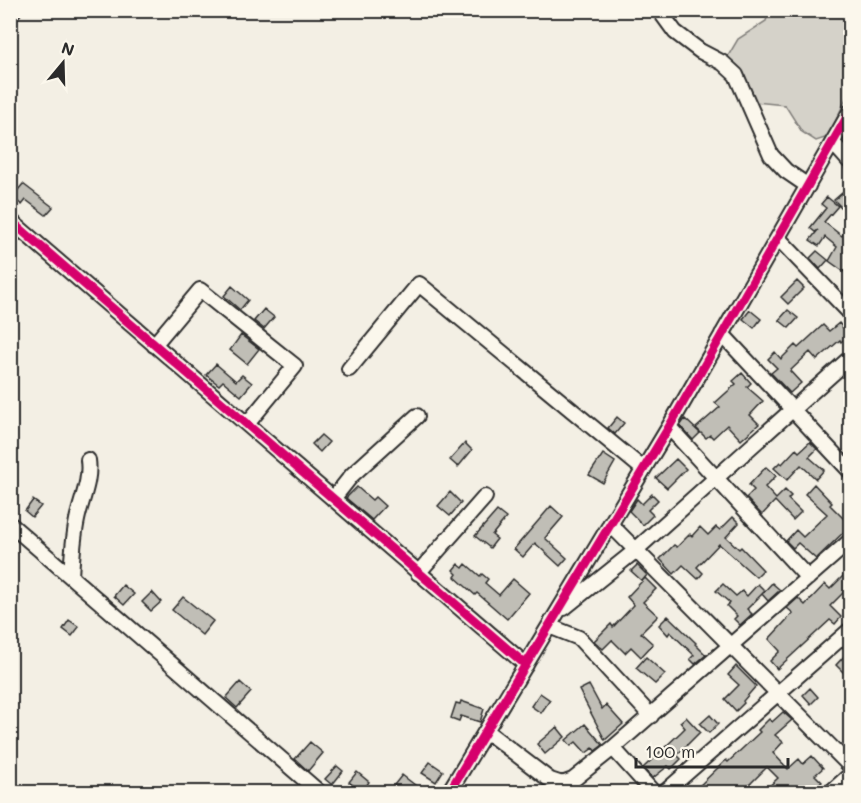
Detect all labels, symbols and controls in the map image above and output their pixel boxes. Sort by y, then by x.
north arrow [33,33,93,93]
text: N [59,36,77,60]
scale bar [636,731,788,769]
text: 100 m [645,739,695,763]

